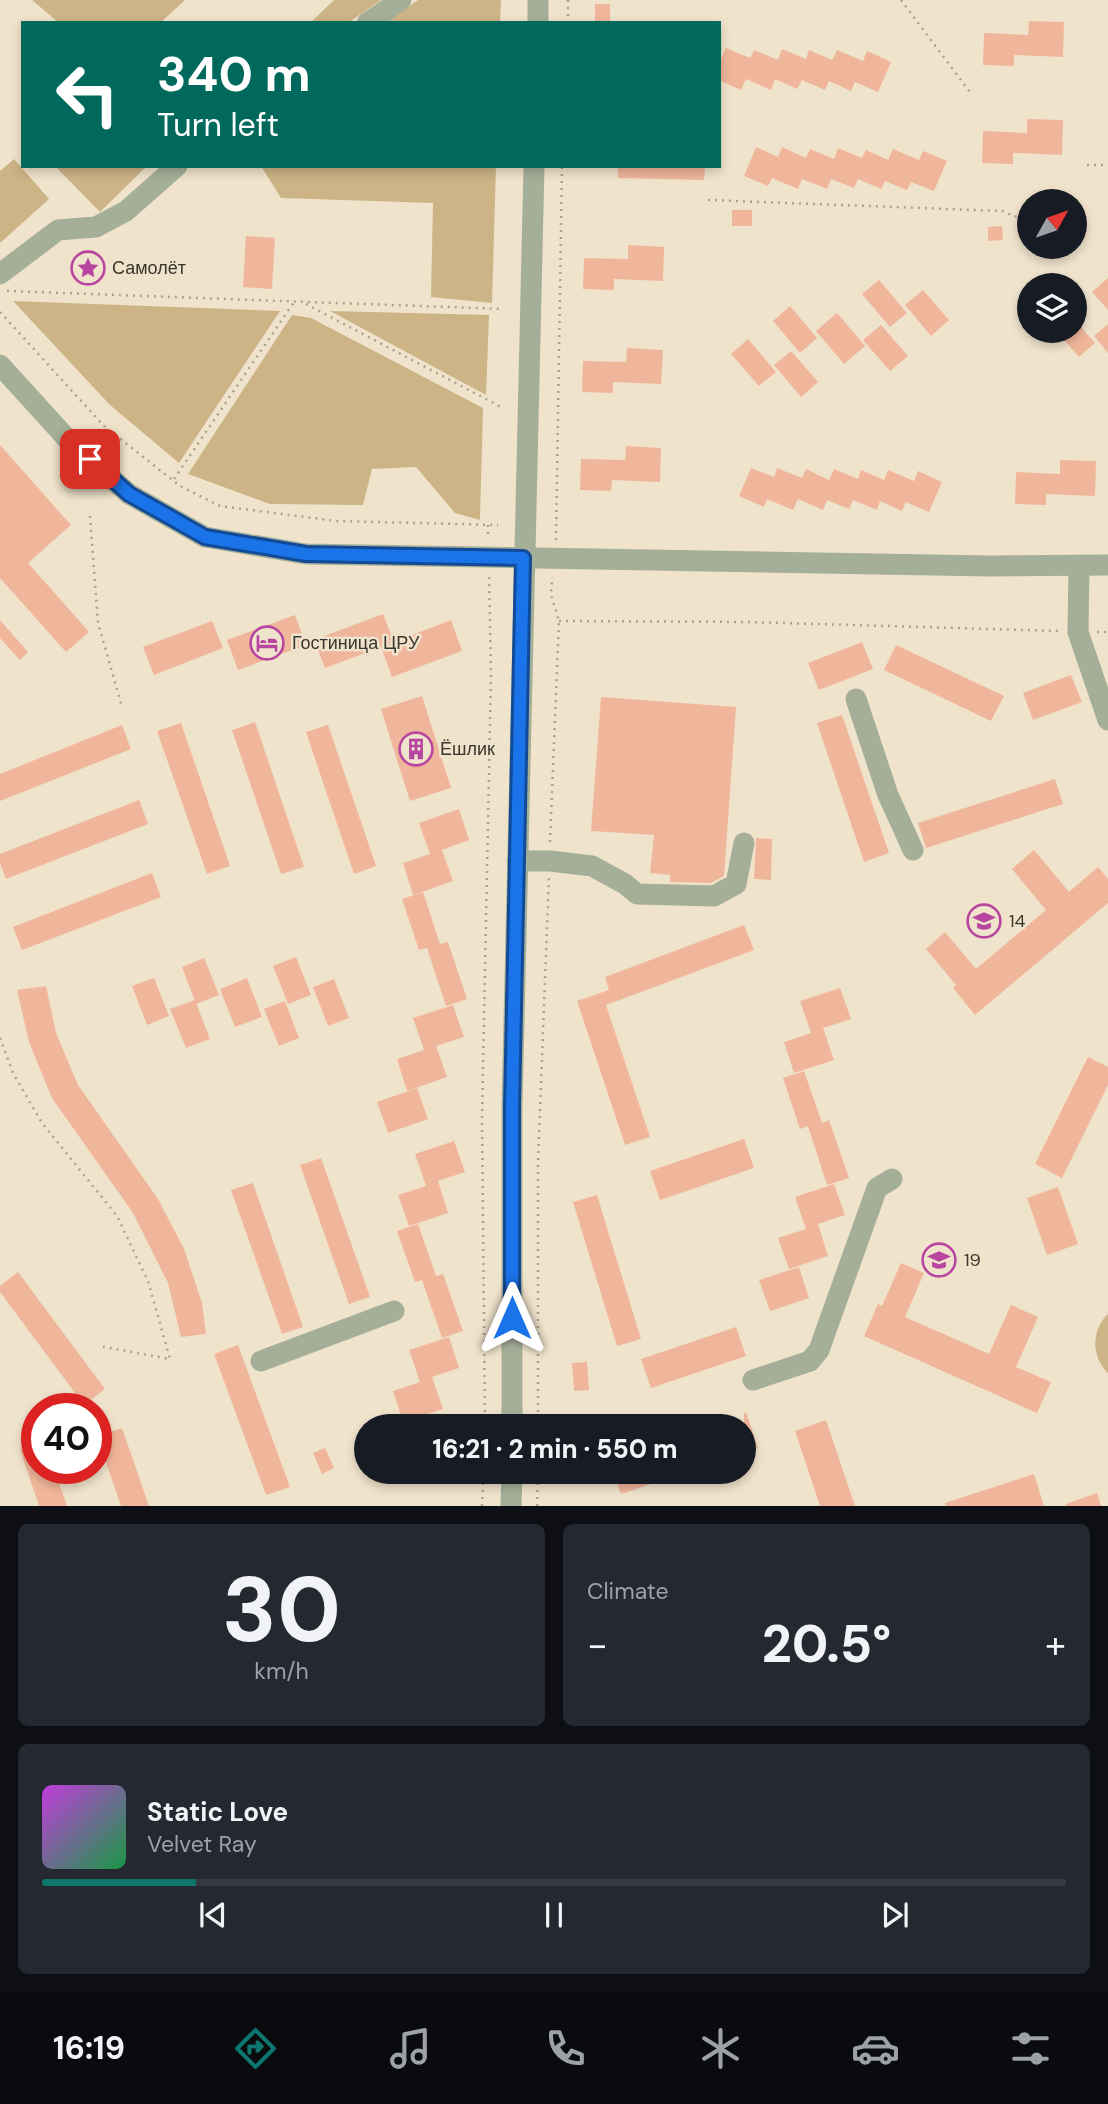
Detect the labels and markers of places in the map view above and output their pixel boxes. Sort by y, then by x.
place icon: Самолёт [69,249,107,287]
place label: Самолёт [112,256,186,280]
pin [60,429,120,489]
hotel icon: Гостиница ЦРУ [248,624,286,662]
place label: Гостиница ЦРУ [292,631,420,655]
building icon: Ёшлик [397,730,435,768]
place label: Ёшлик [440,737,495,761]
school or university icon: 14 [965,902,1003,940]
place label: 14 [1009,909,1026,933]
school or university icon: 19 [920,1241,958,1279]
place label: 19 [964,1248,981,1272]

